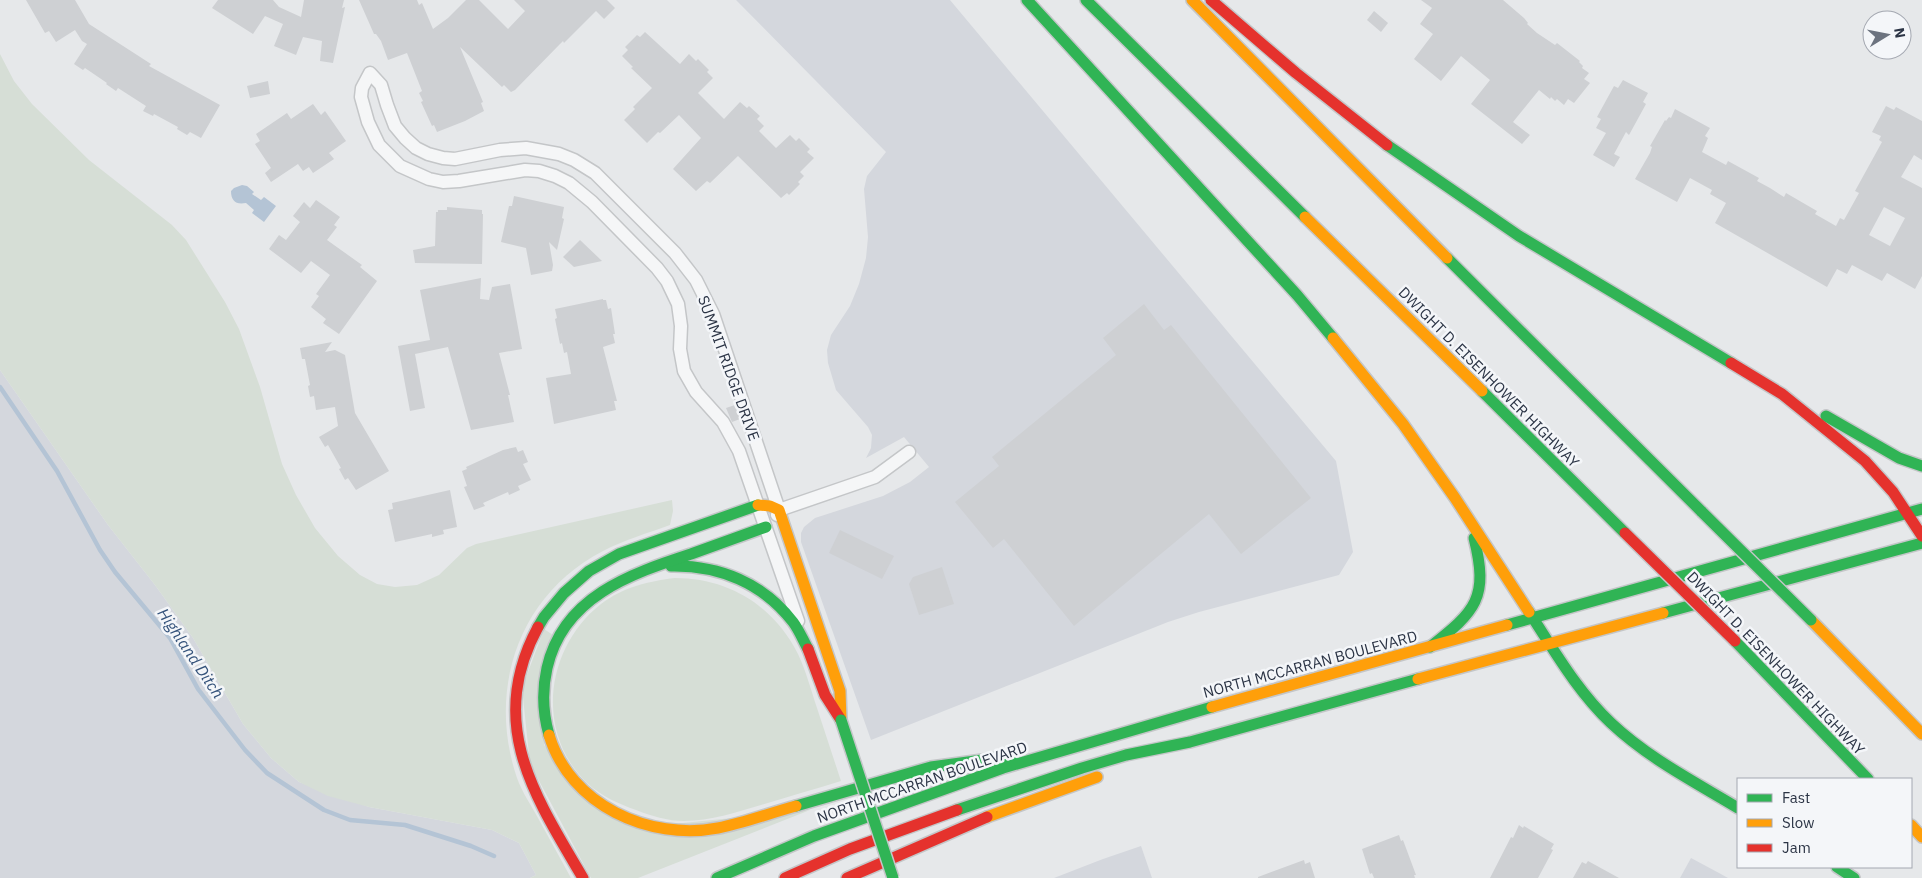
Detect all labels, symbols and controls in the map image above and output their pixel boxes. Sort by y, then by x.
north arrow [1862,10,1912,60]
text: N [1890,26,1910,39]
street label: DWIGHT D. EISENHOWER HIGHWAY [1395,283,1583,471]
street label: SUMMIT RIDGE DRIVE [694,293,764,443]
street label: DWIGHT D. EISENHOWER HIGHWAY [1683,567,1869,759]
water label: Highland Ditch [153,604,229,702]
street label: NORTH MCCARRAN BOULEVARD [1201,626,1419,702]
street label: NORTH MCCARRAN BOULEVARD [814,737,1030,827]
legend [1737,778,1912,868]
text: Fast [1782,788,1810,807]
text: Slow [1782,813,1815,832]
text: Jam [1782,838,1811,857]

